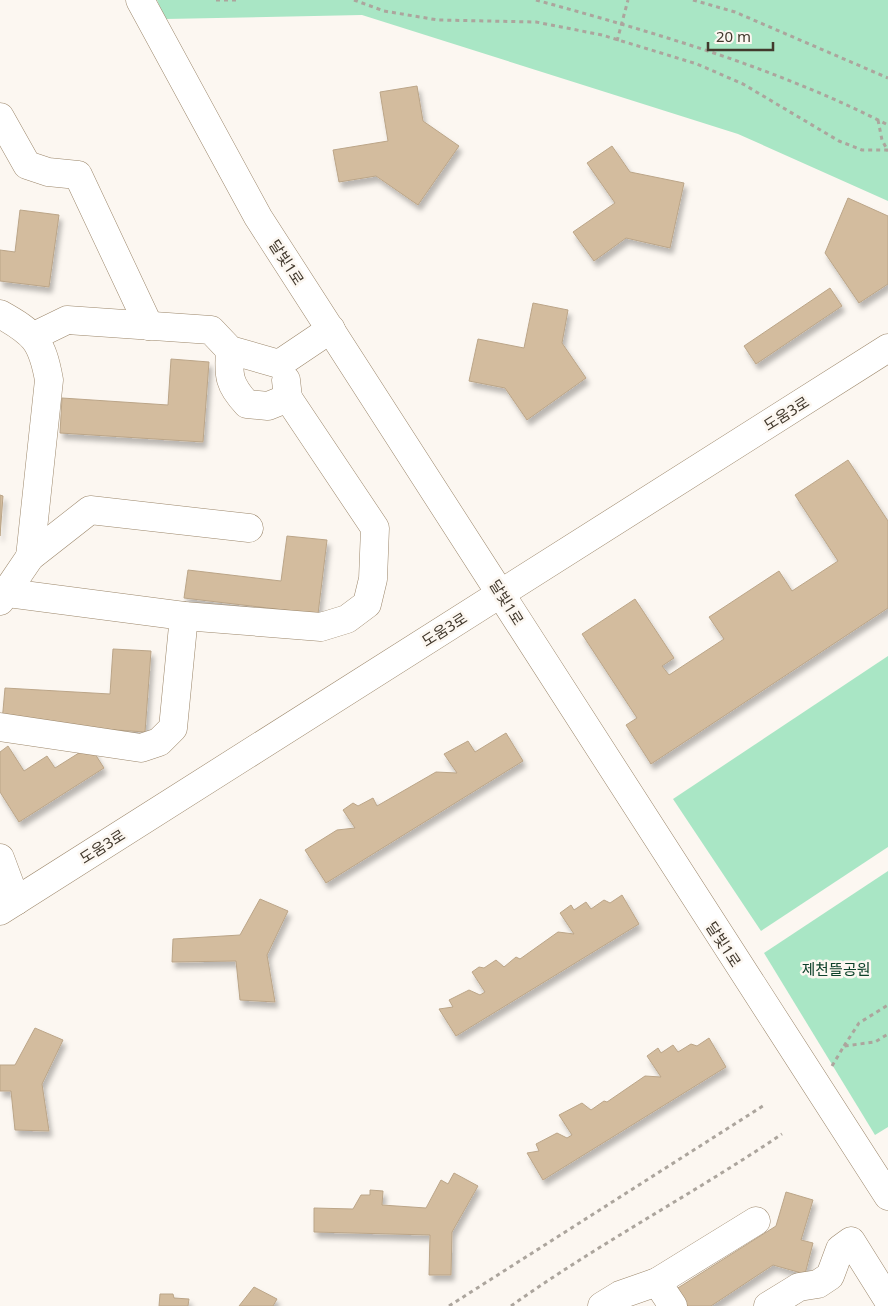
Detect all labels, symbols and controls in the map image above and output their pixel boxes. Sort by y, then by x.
scale bar [708,20,773,52]
text: 20 m [716,26,751,46]
street label: 달빛1로 [265,236,309,288]
street label: 도움3로 [760,391,812,435]
street label: 달빛1로 [485,576,529,628]
street label: 도움3로 [418,607,470,651]
street label: 도움3로 [76,824,128,868]
street label: 달빛1로 [702,918,746,970]
park label: 제천뜰공원 [801,959,871,979]

